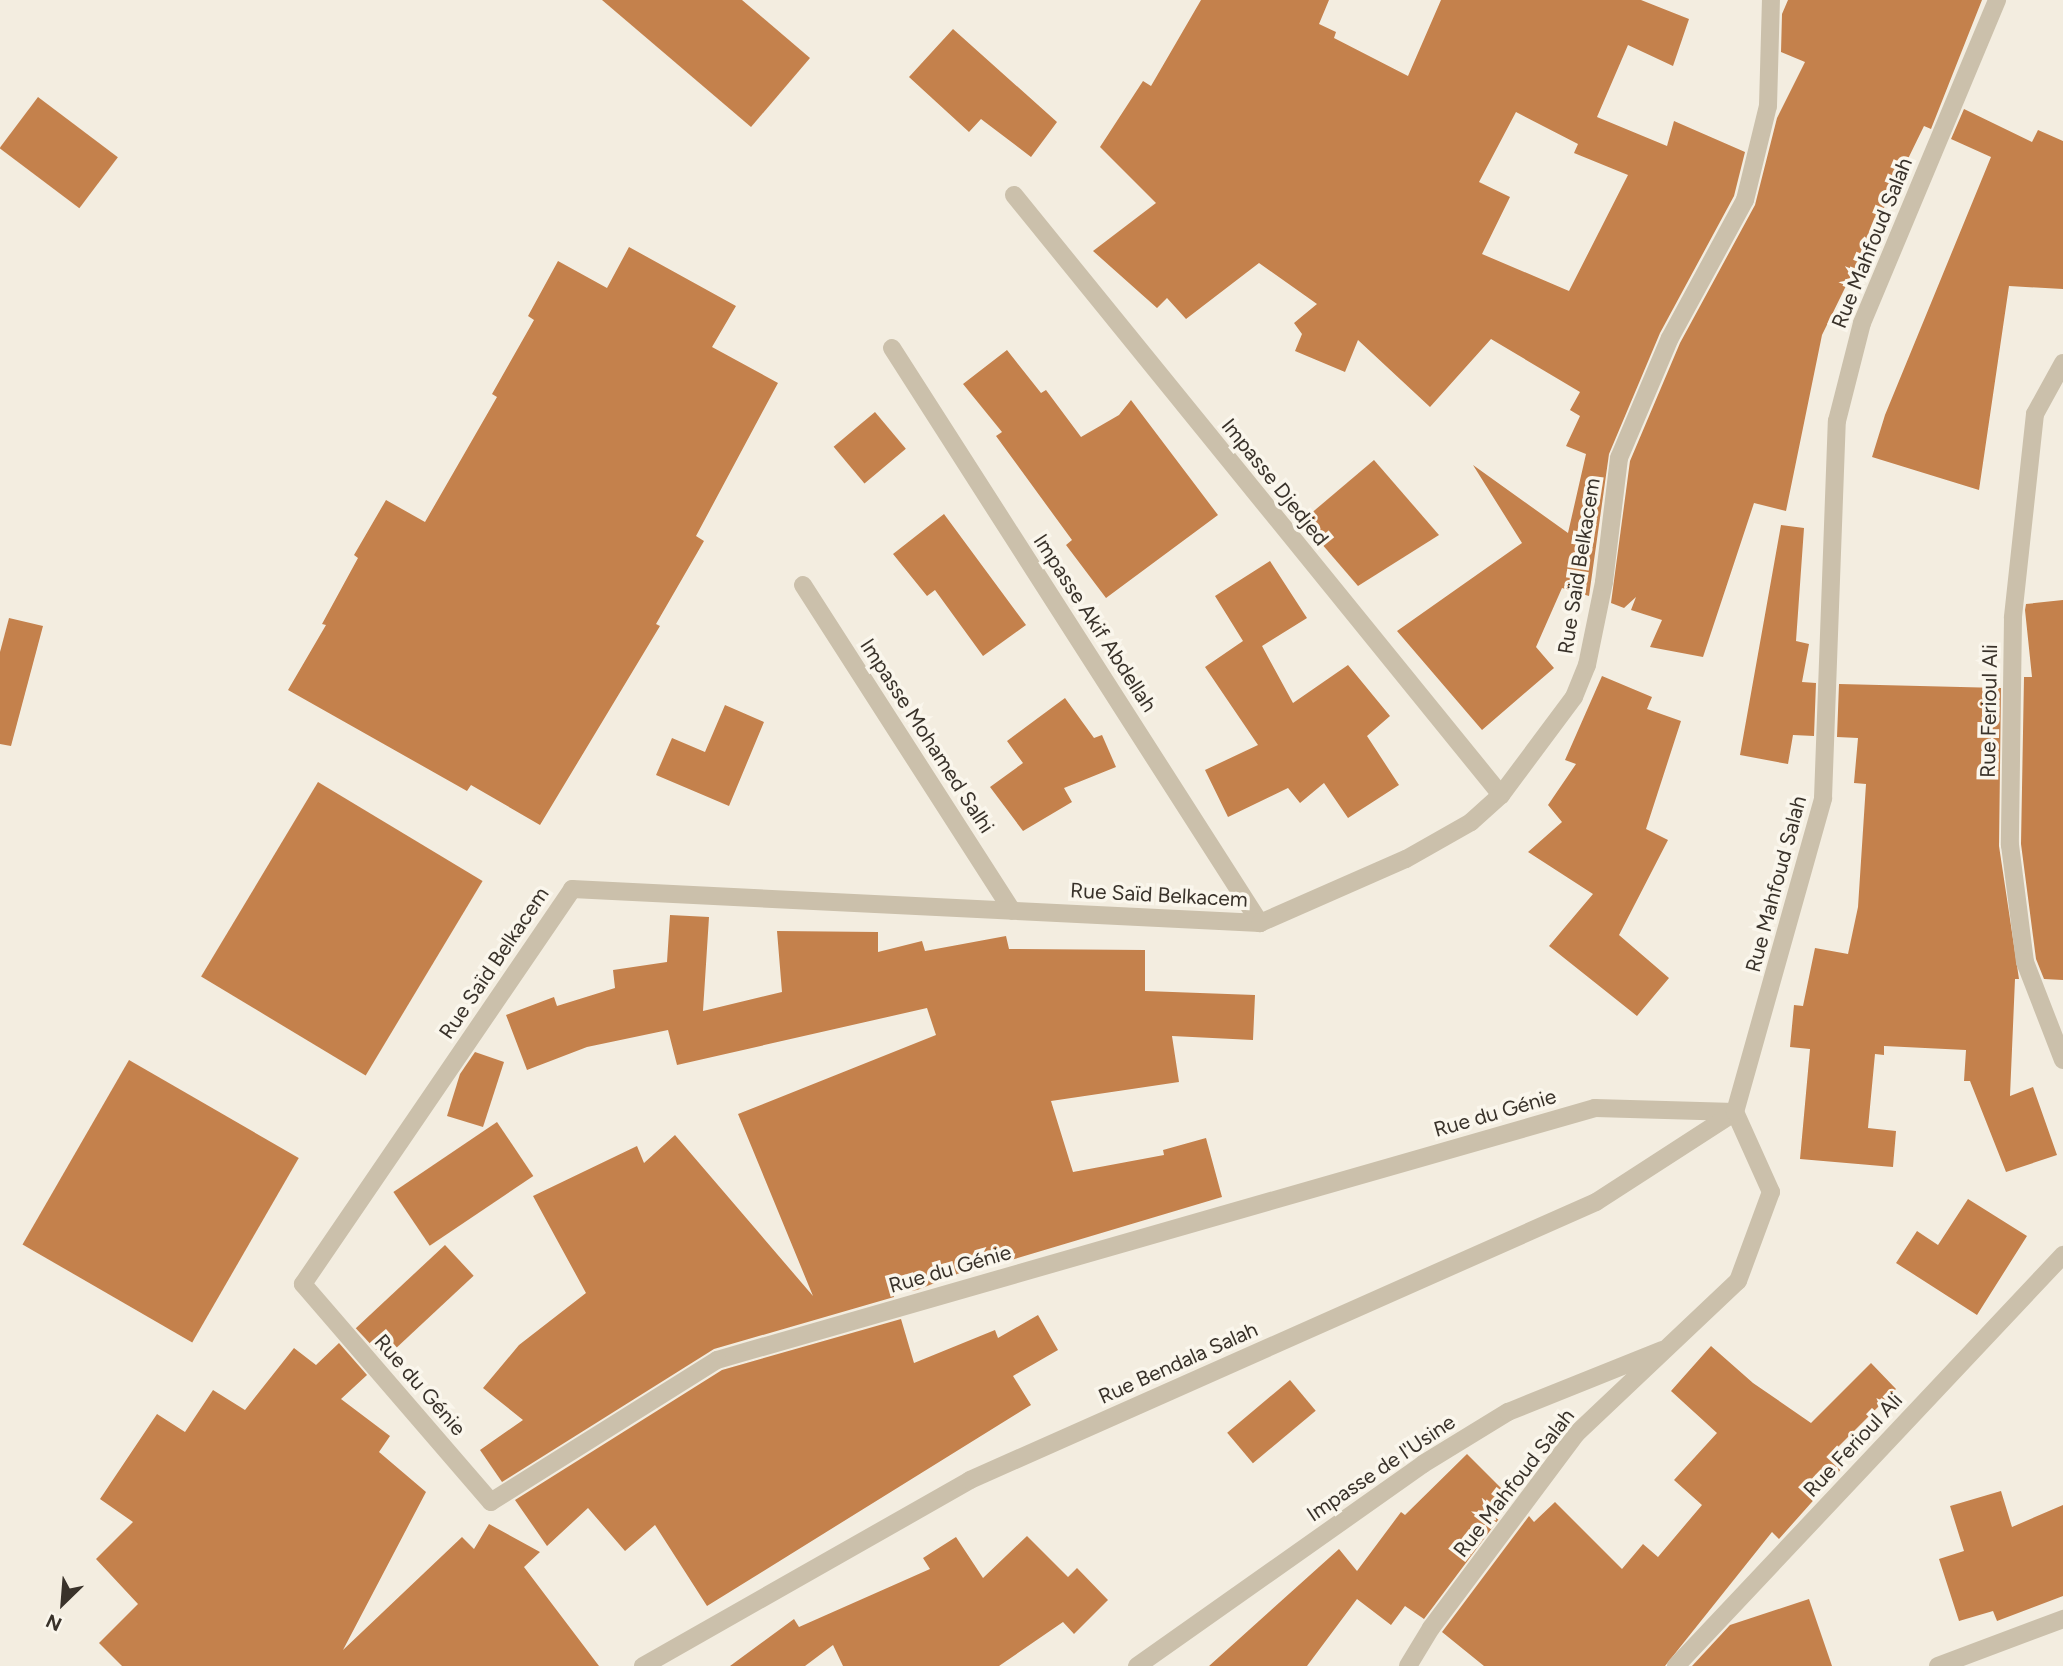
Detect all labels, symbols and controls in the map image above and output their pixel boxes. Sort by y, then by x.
street label: Rue Mahfoud Salah [1826,154,1918,332]
street label: Impasse Djedjed [1216,413,1334,551]
street label: Rue Saïd Belkacem [1553,476,1605,656]
street label: Impasse Akif Abdellah [1028,529,1162,717]
street label: Impasse Mohamed Salhi [855,634,999,838]
street label: Rue Ferioul Ali [1975,644,2003,778]
street label: Rue Mahfoud Salah [1740,793,1812,975]
street label: Rue Saïd Belkacem [1070,878,1248,912]
street label: Rue Saïd Belkacem [434,882,554,1044]
street label: Rue du Génie [1431,1083,1559,1143]
street label: Rue du Génie [886,1239,1014,1299]
street label: Rue Bendala Salah [1094,1317,1262,1409]
street label: Rue du Génie [369,1329,471,1441]
street label: Rue Ferioul Ali [1798,1388,1908,1502]
street label: Rue Mahfoud Salah [1448,1404,1580,1562]
street label: Impasse de l'Usine [1302,1409,1460,1527]
north arrow [28,1568,98,1638]
text: N [42,1609,65,1636]

